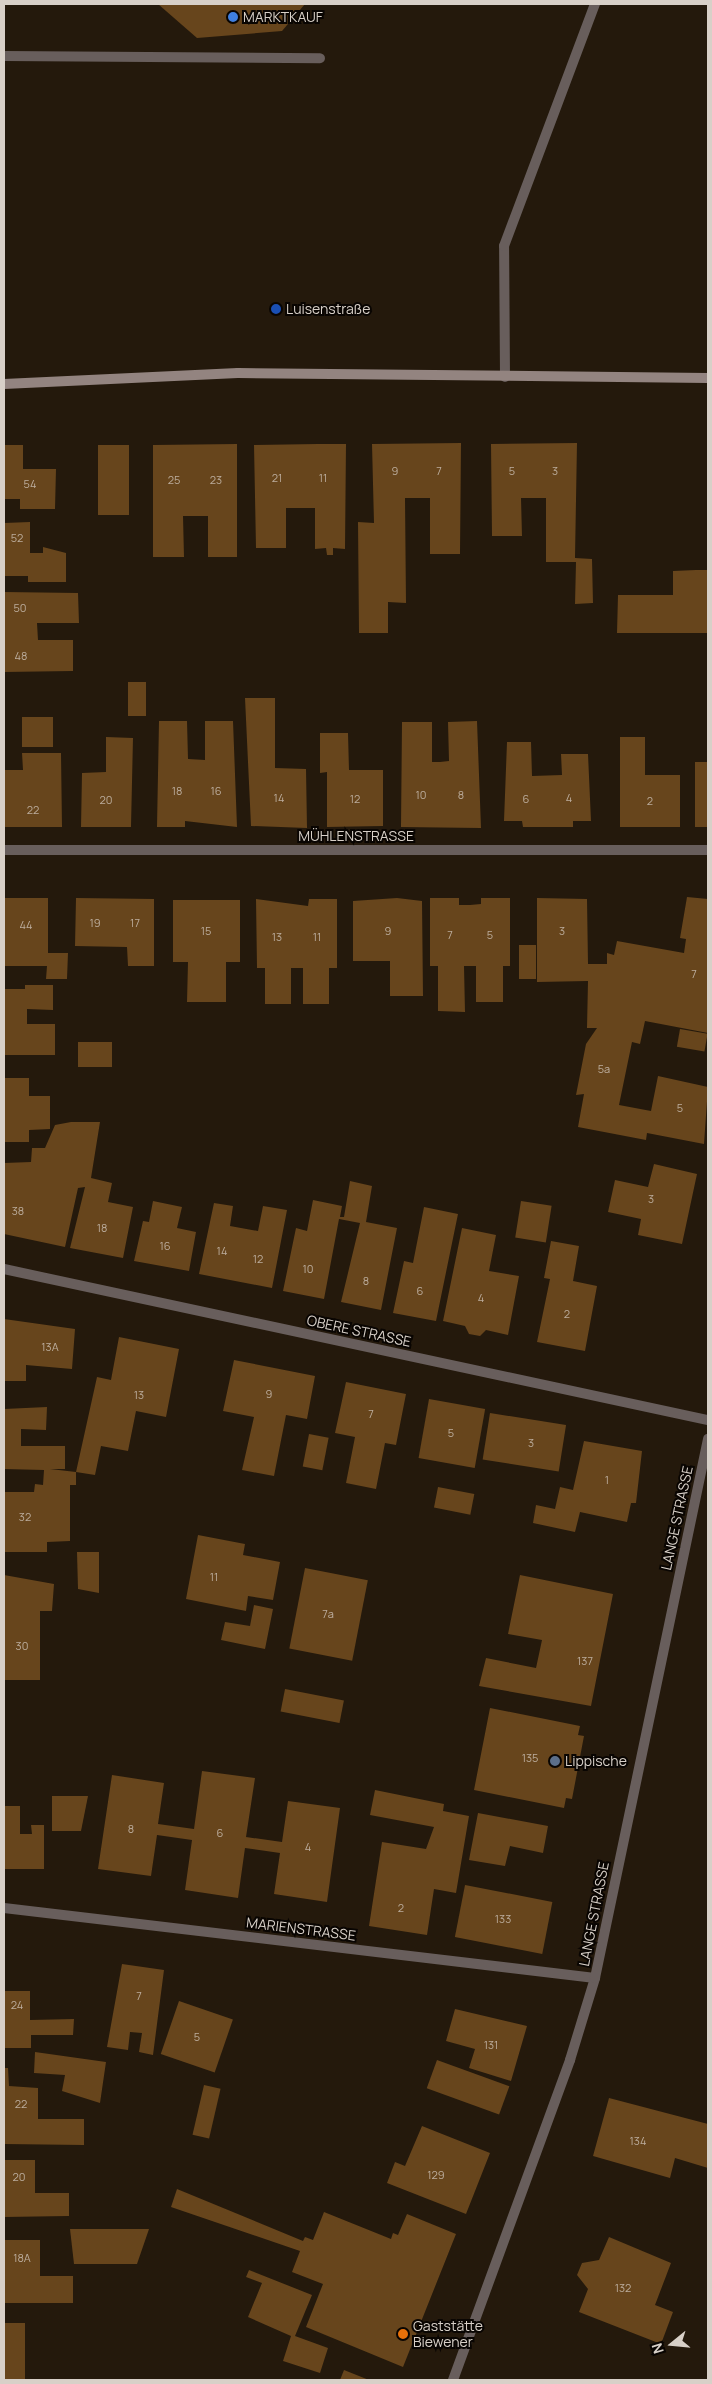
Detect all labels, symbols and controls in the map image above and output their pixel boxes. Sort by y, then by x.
place label: MARKTKAUF [243,9,323,25]
marker: MARKTKAUF [227,11,239,23]
place label: Luisenstraße [286,301,370,317]
marker: Luisenstraße [270,303,282,315]
house number: 9 [392,464,398,478]
house number: 7 [436,464,442,478]
house number: 5 [509,464,515,478]
house number: 3 [552,464,558,478]
house number: 21 [272,471,282,485]
house number: 11 [319,471,327,485]
house number: 25 [168,473,180,487]
house number: 23 [210,473,222,487]
house number: 54 [24,477,36,491]
house number: 52 [11,531,23,545]
house number: 50 [13,601,27,615]
house number: 48 [15,649,27,663]
house number: 18 [172,784,182,798]
house number: 16 [210,784,222,798]
house number: 10 [416,788,426,802]
house number: 8 [458,788,464,802]
house number: 14 [274,791,284,805]
house number: 4 [566,791,572,805]
house number: 12 [350,792,360,806]
house number: 6 [523,792,529,806]
house number: 20 [100,793,112,807]
house number: 2 [647,794,653,808]
house number: 22 [27,803,39,817]
street label: MÜHLENSTRASSE [298,828,414,844]
house number: 19 [89,916,101,930]
house number: 17 [130,916,140,930]
house number: 44 [19,918,33,932]
house number: 15 [201,924,211,938]
house number: 9 [385,924,391,938]
house number: 3 [559,924,565,938]
house number: 7 [447,928,453,942]
house number: 5 [487,928,493,942]
house number: 13 [272,930,282,944]
house number: 11 [313,930,321,944]
house number: 7 [691,967,697,981]
house number: 5a [598,1062,610,1076]
house number: 5 [677,1101,683,1115]
house number: 3 [648,1192,654,1206]
house number: 38 [12,1204,24,1218]
house number: 18 [97,1221,107,1235]
house number: 16 [159,1239,171,1253]
house number: 14 [217,1244,227,1258]
house number: 12 [253,1252,263,1266]
house number: 10 [303,1262,313,1276]
house number: 8 [363,1274,369,1288]
house number: 6 [417,1284,423,1298]
house number: 4 [478,1291,484,1305]
house number: 2 [564,1307,570,1321]
street label: OBERE STRASSE [305,1312,413,1350]
house number: 13A [41,1340,59,1354]
house number: 9 [266,1387,272,1401]
house number: 13 [134,1388,144,1402]
house number: 7 [368,1407,374,1421]
house number: 5 [448,1426,454,1440]
house number: 3 [528,1436,534,1450]
street label: LANGE STRASSE [658,1464,696,1572]
house number: 1 [605,1473,609,1487]
house number: 32 [19,1510,31,1524]
house number: 11 [210,1570,218,1584]
house number: 7a [322,1607,334,1621]
house number: 30 [16,1639,28,1653]
house number: 137 [577,1654,593,1668]
house number: 135 [522,1751,538,1765]
place label: Lippische [565,1753,627,1769]
marker: Lippische [549,1755,561,1767]
house number: 8 [128,1822,134,1836]
house number: 6 [217,1826,223,1840]
house number: 4 [305,1840,311,1854]
street label: LANGE STRASSE [576,1860,612,1968]
house number: 2 [398,1901,404,1915]
house number: 133 [495,1912,511,1926]
street label: MARIENSTRASSE [245,1914,357,1944]
house number: 7 [136,1989,142,2003]
house number: 24 [11,1998,23,2012]
house number: 5 [194,2030,200,2044]
house number: 131 [484,2038,498,2052]
house number: 22 [15,2097,27,2111]
house number: 134 [630,2134,646,2148]
house number: 129 [427,2168,445,2182]
house number: 20 [13,2170,25,2184]
house number: 18A [13,2251,31,2265]
house number: 132 [615,2281,631,2295]
place label: Gaststätte Biewener [413,2318,483,2350]
north arrow [647,2319,697,2369]
marker: Gaststätte Biewener [397,2328,409,2340]
text: N [647,2341,668,2356]

